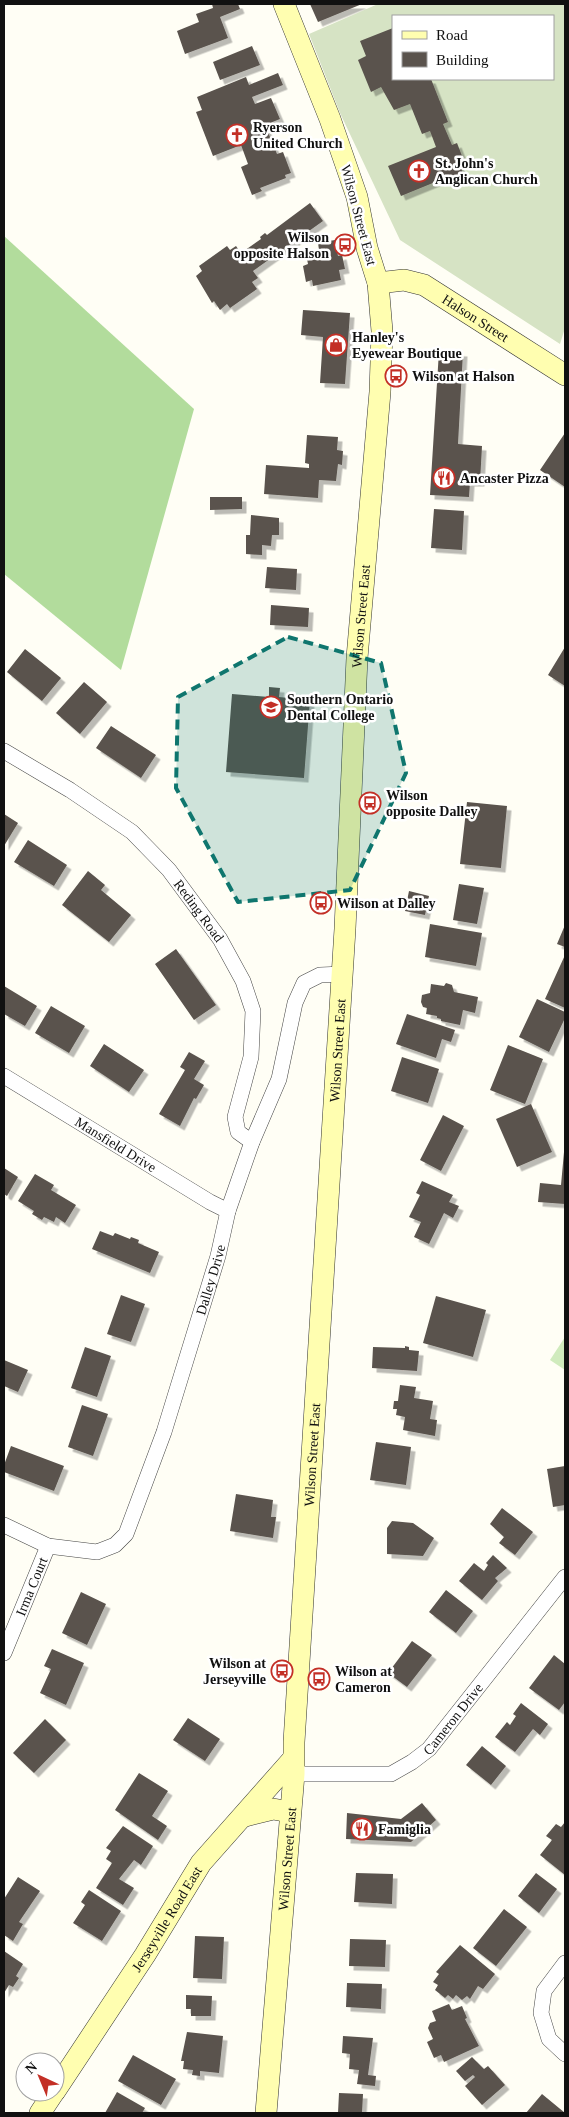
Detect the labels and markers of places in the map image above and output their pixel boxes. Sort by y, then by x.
place label: Ryerson United Church [253,120,343,151]
church icon: Ryerson United Church [225,123,249,147]
place label: St. John's Anglican Church [435,156,538,187]
church icon: St. John's Anglican Church [407,159,431,183]
place label: Wilson opposite Halson [234,230,329,261]
bus stop icon: Wilson opposite Halson [333,233,357,257]
place label: Hanley's Eyewear Boutique [352,330,462,361]
shop icon: Hanley's Eyewear Boutique [324,333,348,357]
bus stop icon: Wilson at Halson [384,364,408,388]
place label: Wilson at Halson [412,369,515,384]
restaurant icon: Ancaster Pizza [432,466,456,490]
place label: Ancaster Pizza [460,471,549,486]
place label: Southern Ontario Dental College [287,692,393,723]
school or university icon: Southern Ontario Dental College [259,695,283,719]
place label: Wilson opposite Dalley [386,788,477,819]
bus stop icon: Wilson opposite Dalley [358,791,382,815]
bus stop icon: Wilson at Dalley [309,891,333,915]
place label: Wilson at Dalley [337,896,436,911]
place label: Wilson at Jerseyville [203,1656,266,1687]
bus stop icon: Wilson at Jerseyville [270,1659,294,1683]
place label: Wilson at Cameron [335,1664,392,1695]
bus stop icon: Wilson at Cameron [307,1667,331,1691]
restaurant icon: Famiglia [350,1817,374,1841]
place label: Famiglia [378,1822,431,1837]

